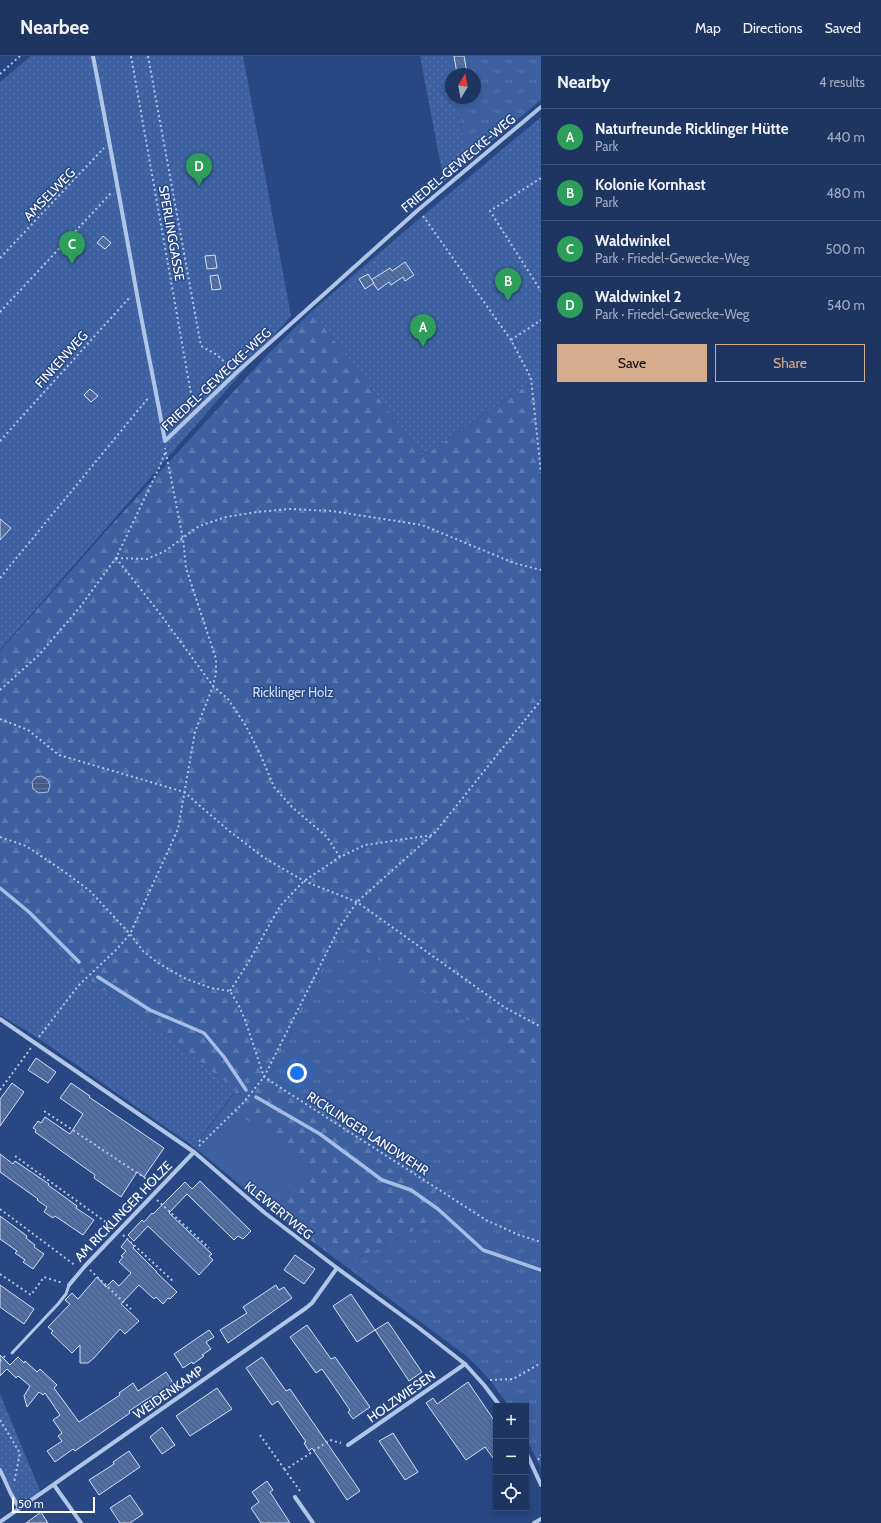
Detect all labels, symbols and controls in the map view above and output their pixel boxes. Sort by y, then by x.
text: Nearbee [20,16,89,39]
text: Map [695,19,721,37]
text: Directions [743,19,803,37]
text: Saved [825,19,861,37]
north arrow [445,68,481,104]
text: Nearby [557,72,610,92]
text: 4 results [819,74,865,90]
street label: FRIEDEL-GEWECKE-WEG [398,110,519,215]
text: Naturfreunde Ricklinger Hütte [595,120,788,138]
text: A [566,129,574,145]
text: 440 m [827,129,865,145]
text: Park [595,138,618,154]
pin: D [186,153,212,186]
street label: AMSELWEG [20,164,78,224]
text: Kolonie Kornhast [595,176,706,194]
street label: SPERLINGGASSE [156,184,188,282]
text: B [566,185,574,201]
text: 480 m [826,185,865,201]
text: Park [595,194,618,210]
pin: C [59,231,85,264]
text: Waldwinkel [595,232,670,250]
text: C [566,241,574,257]
text: 500 m [825,241,865,257]
text: Park · Friedel-Gewecke-Weg [595,250,749,266]
pin: B [495,268,521,301]
text: Waldwinkel 2 [595,288,682,306]
text: D [565,297,575,313]
text: 540 m [827,297,865,313]
text: Park · Friedel-Gewecke-Weg [595,306,749,322]
pin: A [410,314,436,347]
street label: FRIEDEL-GEWECKE-WEG [158,324,274,434]
street label: FINKENWEG [31,327,91,391]
button: Save [557,344,707,382]
button: Share [715,344,865,382]
park label: Ricklinger Holz [253,684,333,700]
your location [287,1063,307,1083]
street label: RICKLINGER LANDWEHR [304,1088,432,1178]
street label: AM RICKLINGER HOLZE [71,1157,175,1265]
street label: KLEWERTWEG [242,1178,317,1243]
street label: WEIDENKAMP [130,1362,207,1422]
street label: HOLZWIESEN [364,1367,438,1425]
map controls [493,1403,529,1511]
button: + [493,1403,529,1439]
button: − [493,1439,529,1475]
button: locate [493,1475,529,1511]
scale bar [12,1495,95,1514]
text: 50 m [18,1497,44,1511]

